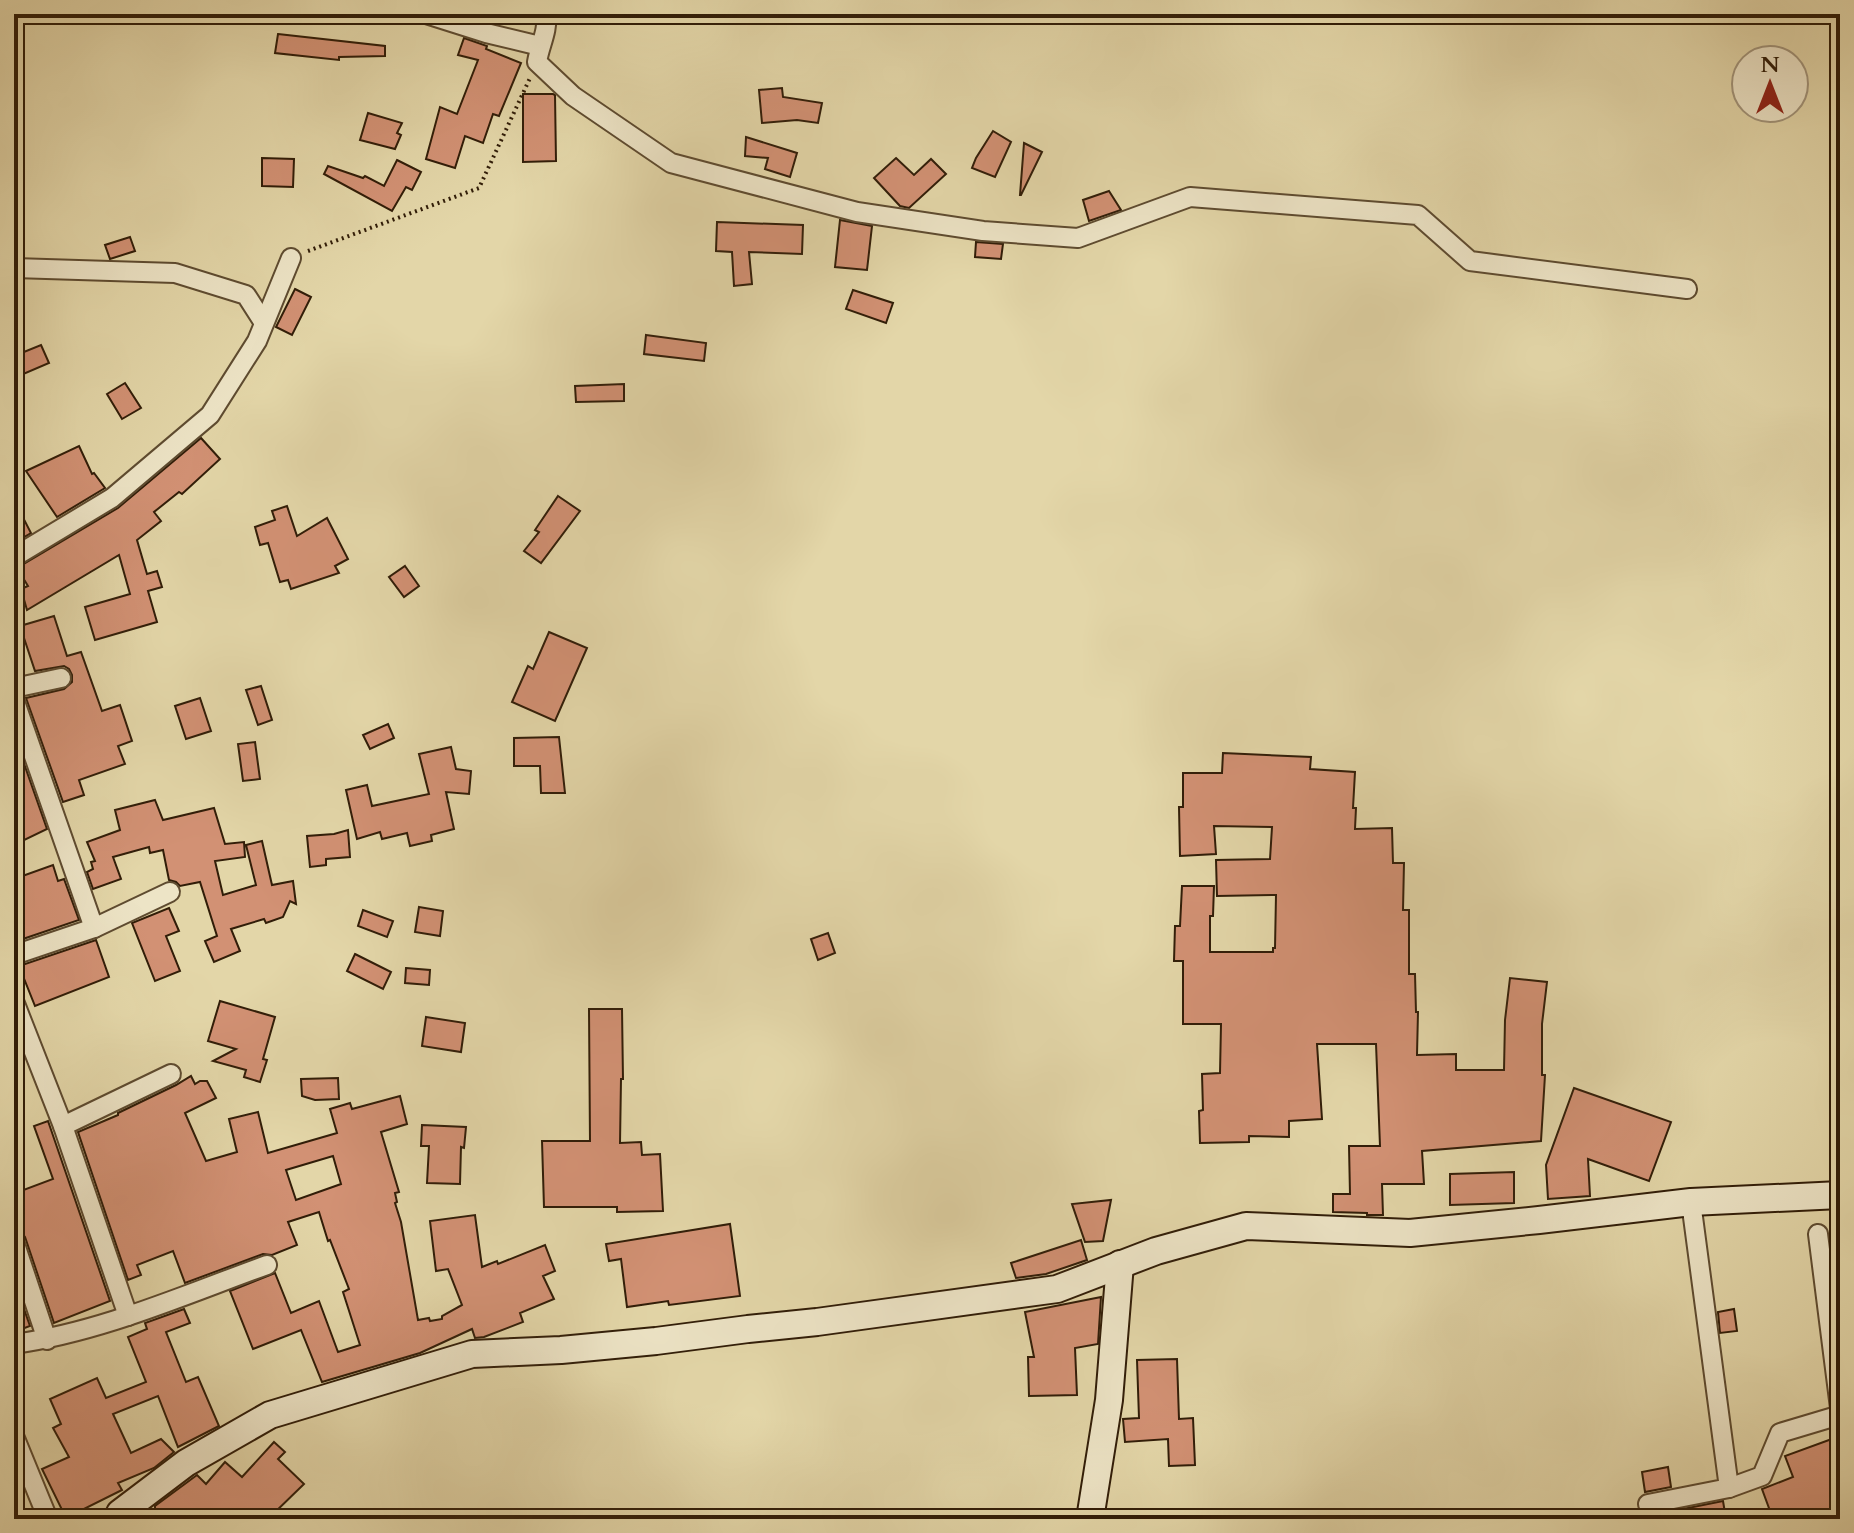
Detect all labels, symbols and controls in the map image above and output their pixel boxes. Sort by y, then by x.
north arrow [1730,44,1810,124]
text: N [1760,50,1780,80]

